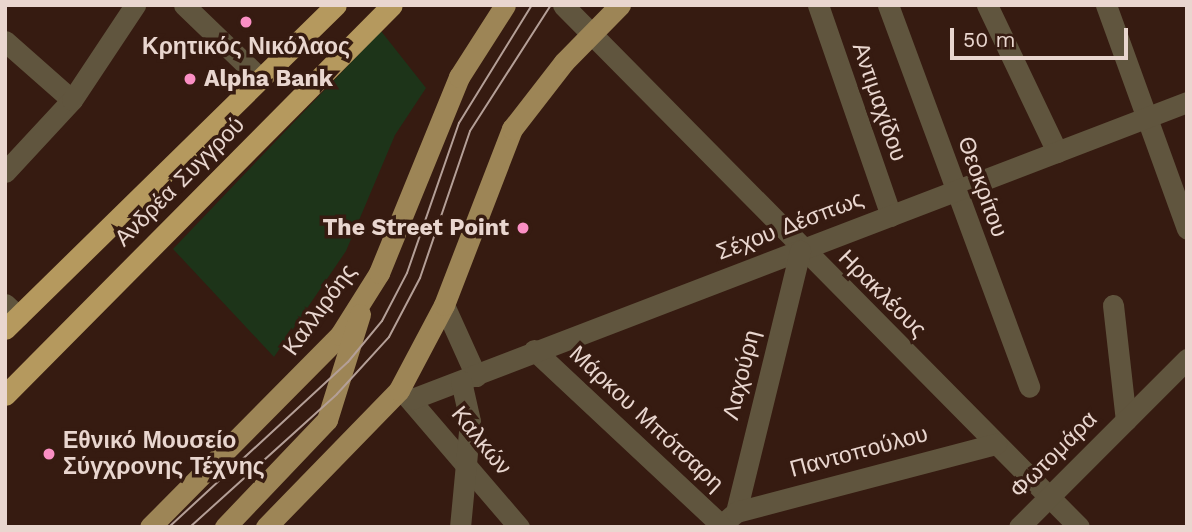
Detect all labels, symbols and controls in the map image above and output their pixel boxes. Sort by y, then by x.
marker: Κρητικός Νικόλαος [238,14,254,30]
scale bar [954,14,1132,58]
text: 50 m [963,27,1015,52]
place label: Κρητικός Νικόλαος [142,33,350,61]
street label: Αντιμαχίδου [846,39,912,165]
place label: Alpha Bank [204,65,333,93]
marker: Alpha Bank [182,71,198,87]
street label: Ανδρέα Συγγρού [109,111,251,253]
street label: Θεοκρίτου [951,133,1013,241]
street label: Σέχου Δέσπως [713,185,867,267]
place label: The Street Point [323,214,509,242]
marker: The Street Point [515,220,531,236]
street label: Ηρακλέους [832,244,932,344]
street label: Καλλιρόης [278,259,362,361]
street label: Λαχούρη [718,327,766,423]
street label: Μάρκου Μπότσαρη [563,340,729,498]
street label: Καλκών [445,401,517,481]
street label: Φωτομάρα [1005,406,1103,504]
street label: Παντοπούλου [787,420,931,484]
place label: Εθνικό Μουσείο Σύγχρονης Τέχνης [63,427,265,481]
marker: Εθνικό Μουσείο Σύγχρονης Τέχνης [41,446,57,462]

